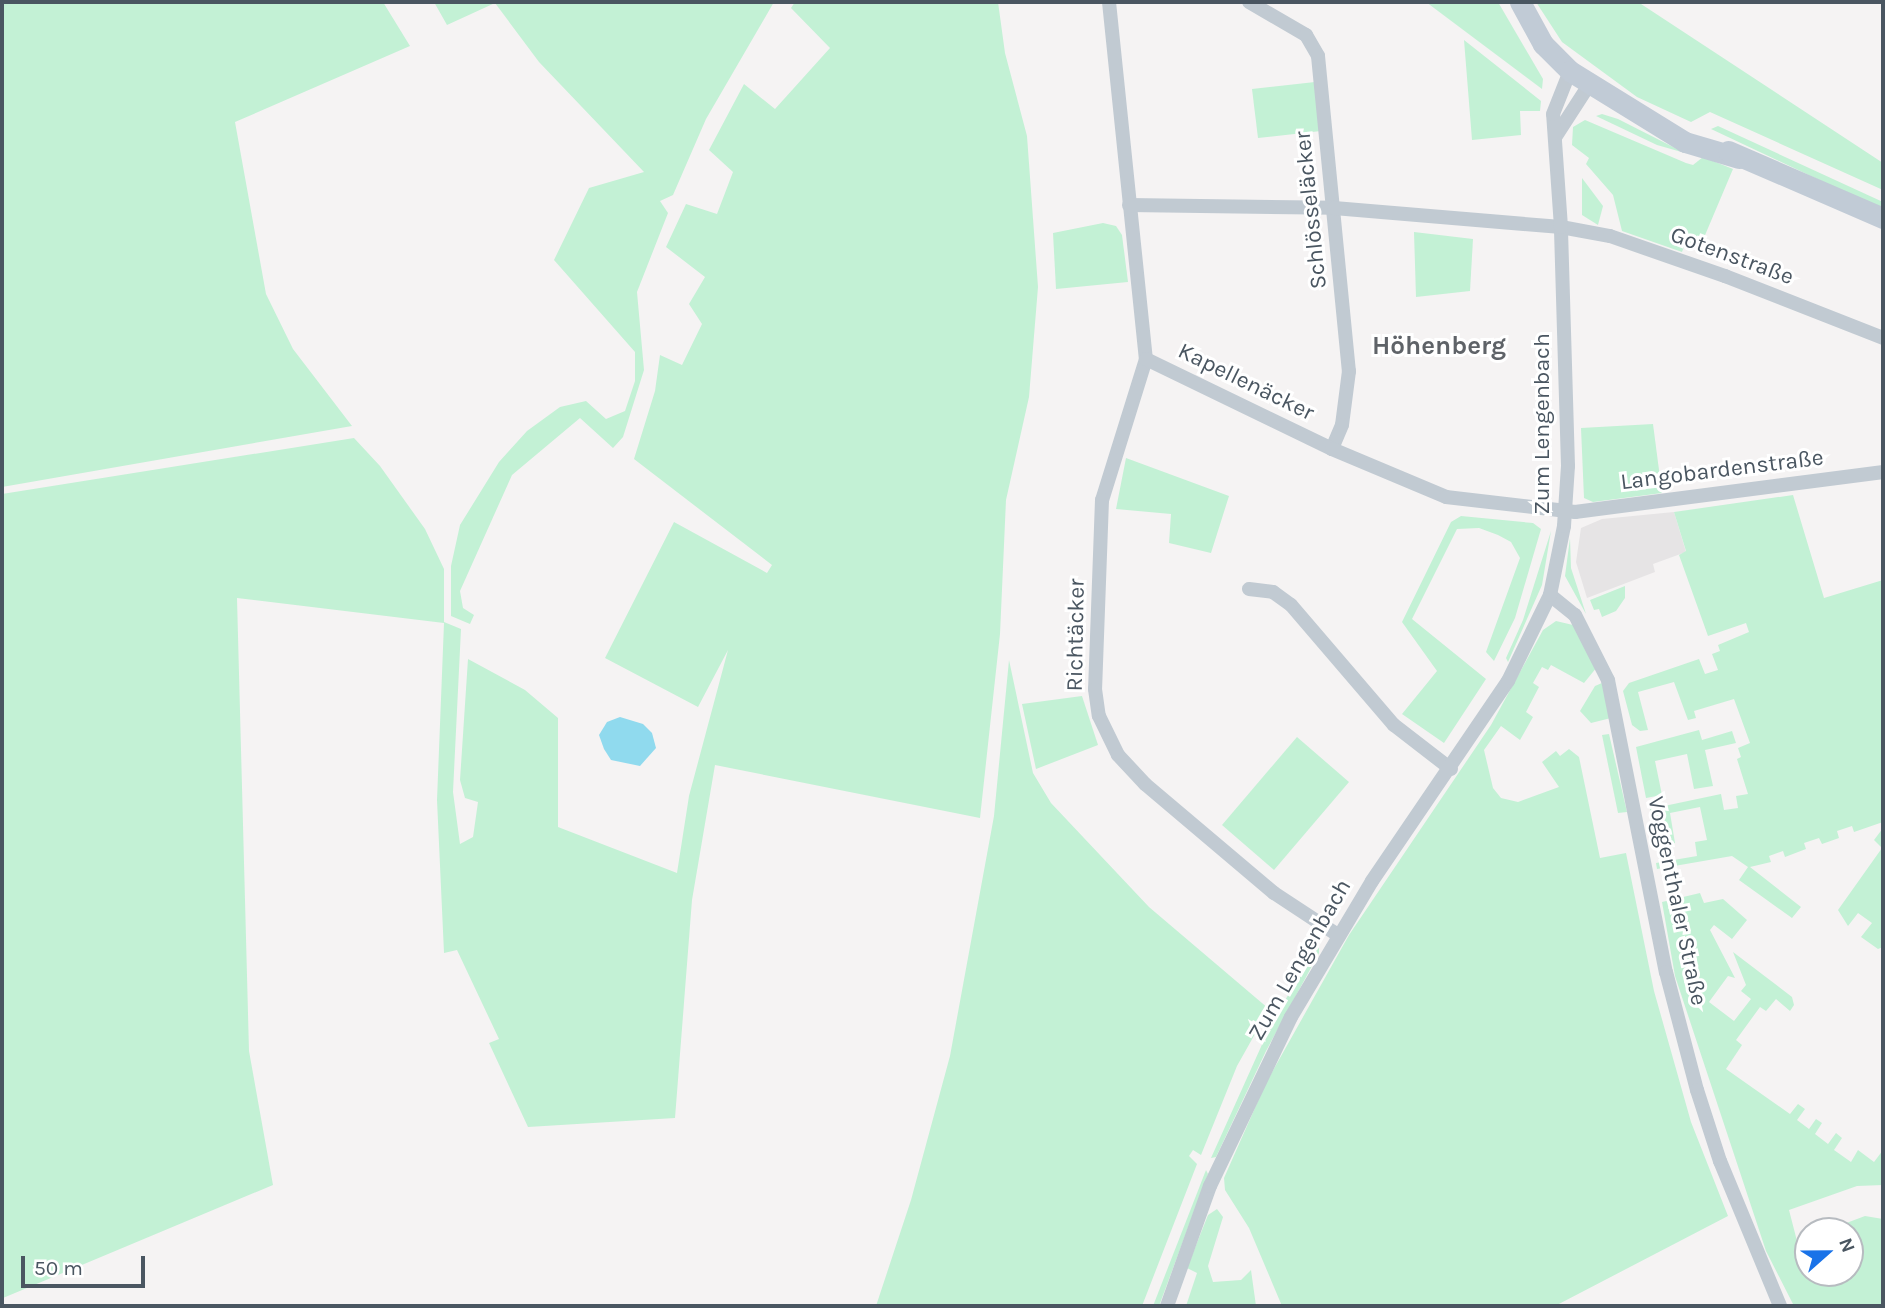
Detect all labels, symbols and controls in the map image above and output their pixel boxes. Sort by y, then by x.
street label: Schlösseläcker [1289,130,1333,290]
street label: Gotenstraße [1667,221,1797,291]
district label: Höhenberg [1372,330,1506,362]
street label: Zum Lengenbach [1528,333,1556,515]
street label: Kapellenäcker [1173,337,1319,427]
street label: Langobardenstraße [1619,444,1825,496]
street label: Richtäcker [1061,578,1091,692]
street label: Voggenthaler Straße [1641,794,1713,1008]
street label: Zum Lengenbach [1243,874,1357,1046]
north arrow [1794,1217,1864,1287]
text: N [1834,1235,1859,1255]
scale bar [24,1242,149,1286]
text: 50 m [34,1256,83,1280]

